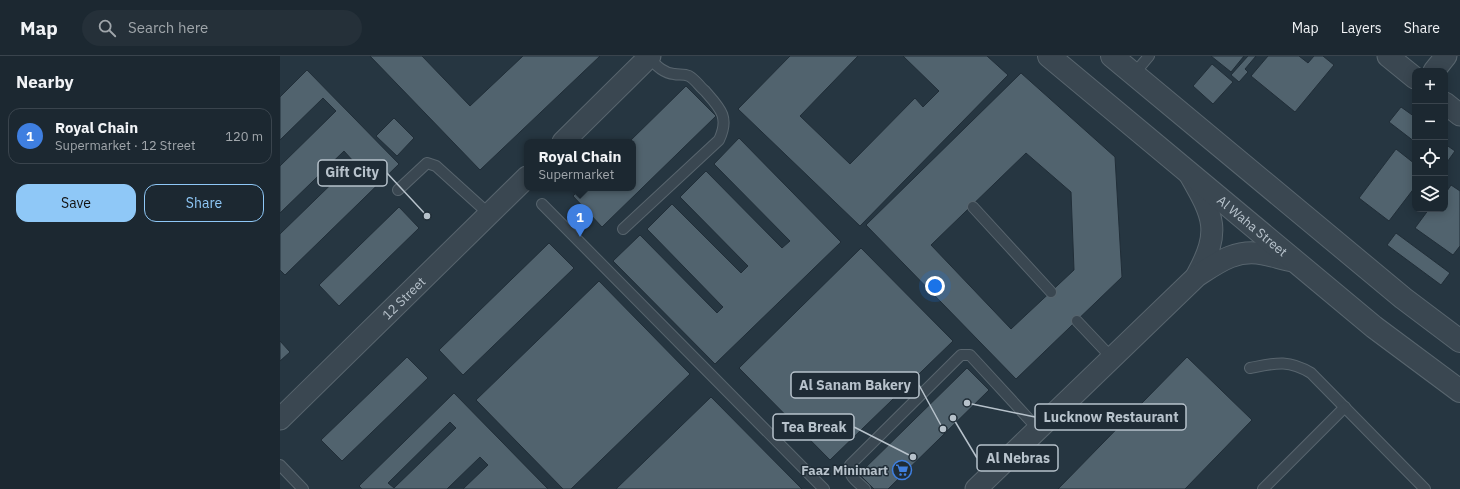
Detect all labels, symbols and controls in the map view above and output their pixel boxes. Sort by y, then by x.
search box [82,10,362,46]
text: Map [20,16,58,40]
icon: search [96,17,118,39]
text: Search here [128,18,208,37]
text: Map [1292,19,1319,37]
text: Layers [1341,19,1382,37]
text: Share [1404,19,1440,37]
map controls [1412,68,1448,212]
button: + [1412,68,1448,104]
text: Nearby [16,71,74,93]
button: − [1412,104,1448,140]
text: Royal Chain [55,118,138,137]
text: 1 [26,128,34,145]
text: 120 m [225,128,263,145]
text: Supermarket · 12 Street [55,137,195,154]
popup [524,139,636,191]
button: locate [1412,140,1448,176]
text: Royal Chain [538,147,622,166]
callout: Gift City [318,160,387,186]
text: Gift City [325,163,379,181]
text: Supermarket [538,166,614,183]
button: layers [1412,176,1448,212]
button: Save [16,184,136,222]
button: Share [144,184,264,222]
street label: Al Waha Street [1214,192,1291,260]
pin: 1 [567,204,593,237]
street label: 12 Street [379,273,429,323]
your location [925,276,945,296]
callout: Al Sanam Bakery [791,372,919,398]
text: Al Sanam Bakery [799,376,912,394]
callout: Lucknow Restaurant [1035,404,1186,430]
text: Lucknow Restaurant [1043,408,1179,426]
callout: Tea Break [773,414,854,440]
text: Tea Break [781,418,848,436]
callout: Al Nebras [977,445,1058,471]
text: Al Nebras [986,449,1050,467]
supermarket icon: Faaz Minimart [891,459,913,481]
place label: Faaz Minimart [801,462,888,479]

